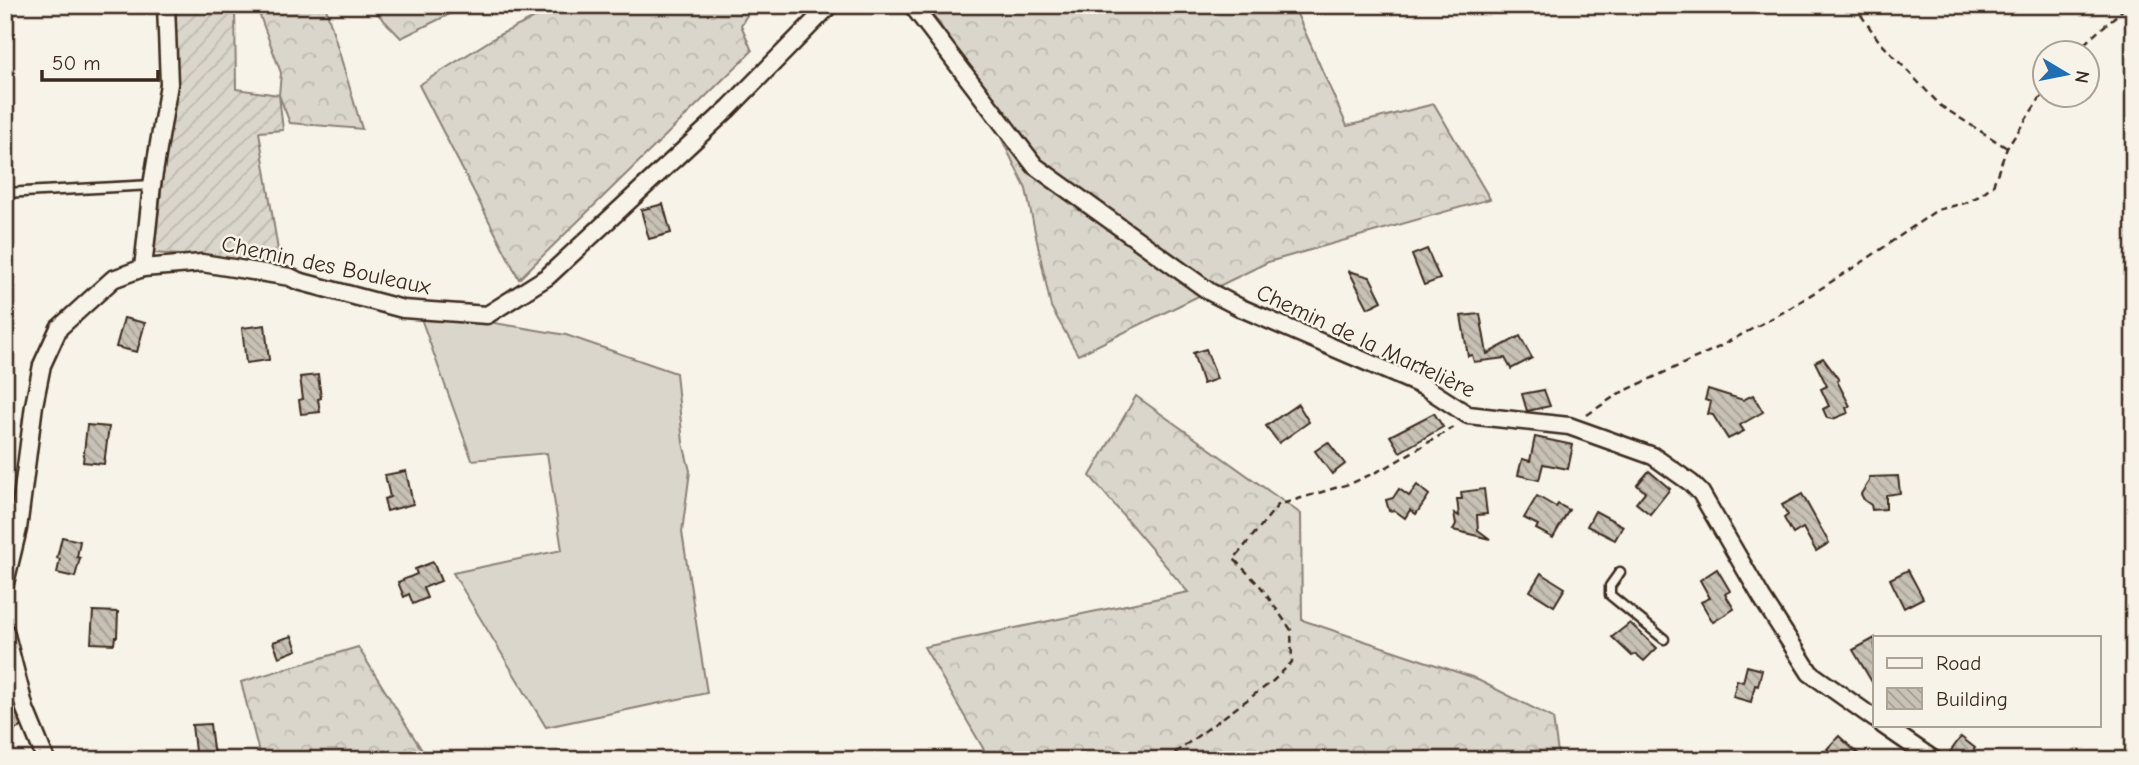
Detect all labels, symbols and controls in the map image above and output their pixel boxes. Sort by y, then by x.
scale bar [42,38,158,82]
north arrow [2030,38,2100,108]
text: 50 m [52,51,101,75]
text: N [2070,69,2094,85]
street label: Chemin des Bouleaux [219,230,433,300]
street label: Chemin de la Martelière [1252,278,1480,404]
legend [1873,636,2100,726]
text: Road [1936,651,1981,675]
text: Building [1936,687,2008,711]

